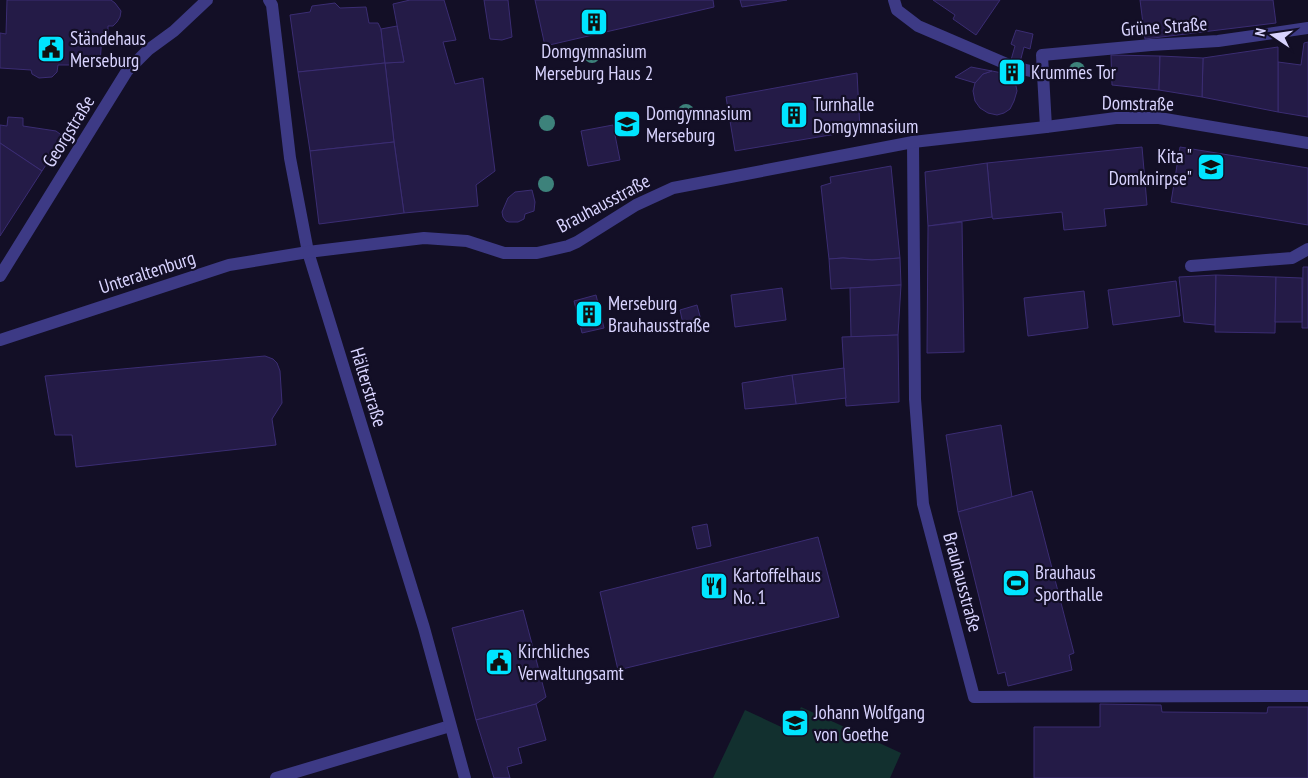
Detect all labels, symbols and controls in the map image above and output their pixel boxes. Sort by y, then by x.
building icon: Domgymnasium Merseburg Haus 2 [579,7,609,37]
north arrow [1248,10,1298,60]
street label: Grüne Straße [1120,11,1208,41]
place label: Ständehaus Merseburg [70,26,146,72]
text: N [1251,26,1270,38]
public building icon: Ständehaus Merseburg [36,34,66,64]
place label: Domgymnasium Merseburg Haus 2 [535,39,653,85]
building icon: Krummes Tor [997,57,1027,87]
place label: Krummes Tor [1031,60,1117,84]
street label: Georgstraße [37,90,100,171]
street label: Domstraße [1102,90,1174,116]
place label: Turnhalle Domgymnasium [813,92,918,138]
building icon: Turnhalle Domgymnasium [779,100,809,130]
place label: Domgymnasium Merseburg [646,101,751,147]
school or university icon: Domgymnasium Merseburg [612,109,642,139]
place label: Kita " Domknirpse" [1109,144,1192,190]
school or university icon: Kita " Domknirpse" [1196,152,1226,182]
street label: Brauhausstraße [552,168,654,238]
street label: Unteraltenburg [96,245,198,299]
place label: Merseburg Brauhausstraße [608,291,710,337]
building icon: Merseburg Brauhausstraße [574,299,604,329]
street label: Hälterstraße [346,344,392,430]
street label: Brauhausstraße [938,530,988,635]
place label: Brauhaus Sporthalle [1035,560,1103,606]
place label: Kartoffelhaus No. 1 [733,563,821,609]
sports icon: Brauhaus Sporthalle [1001,568,1031,598]
restaurant icon: Kartoffelhaus No. 1 [699,571,729,601]
place label: Kirchliches Verwaltungsamt [517,639,625,685]
public building icon: Kirchliches Verwaltungsamt [484,647,514,677]
place label: Johann Wolfgang von Goethe [813,700,925,746]
school or university icon: Johann Wolfgang von Goethe [780,708,810,738]

